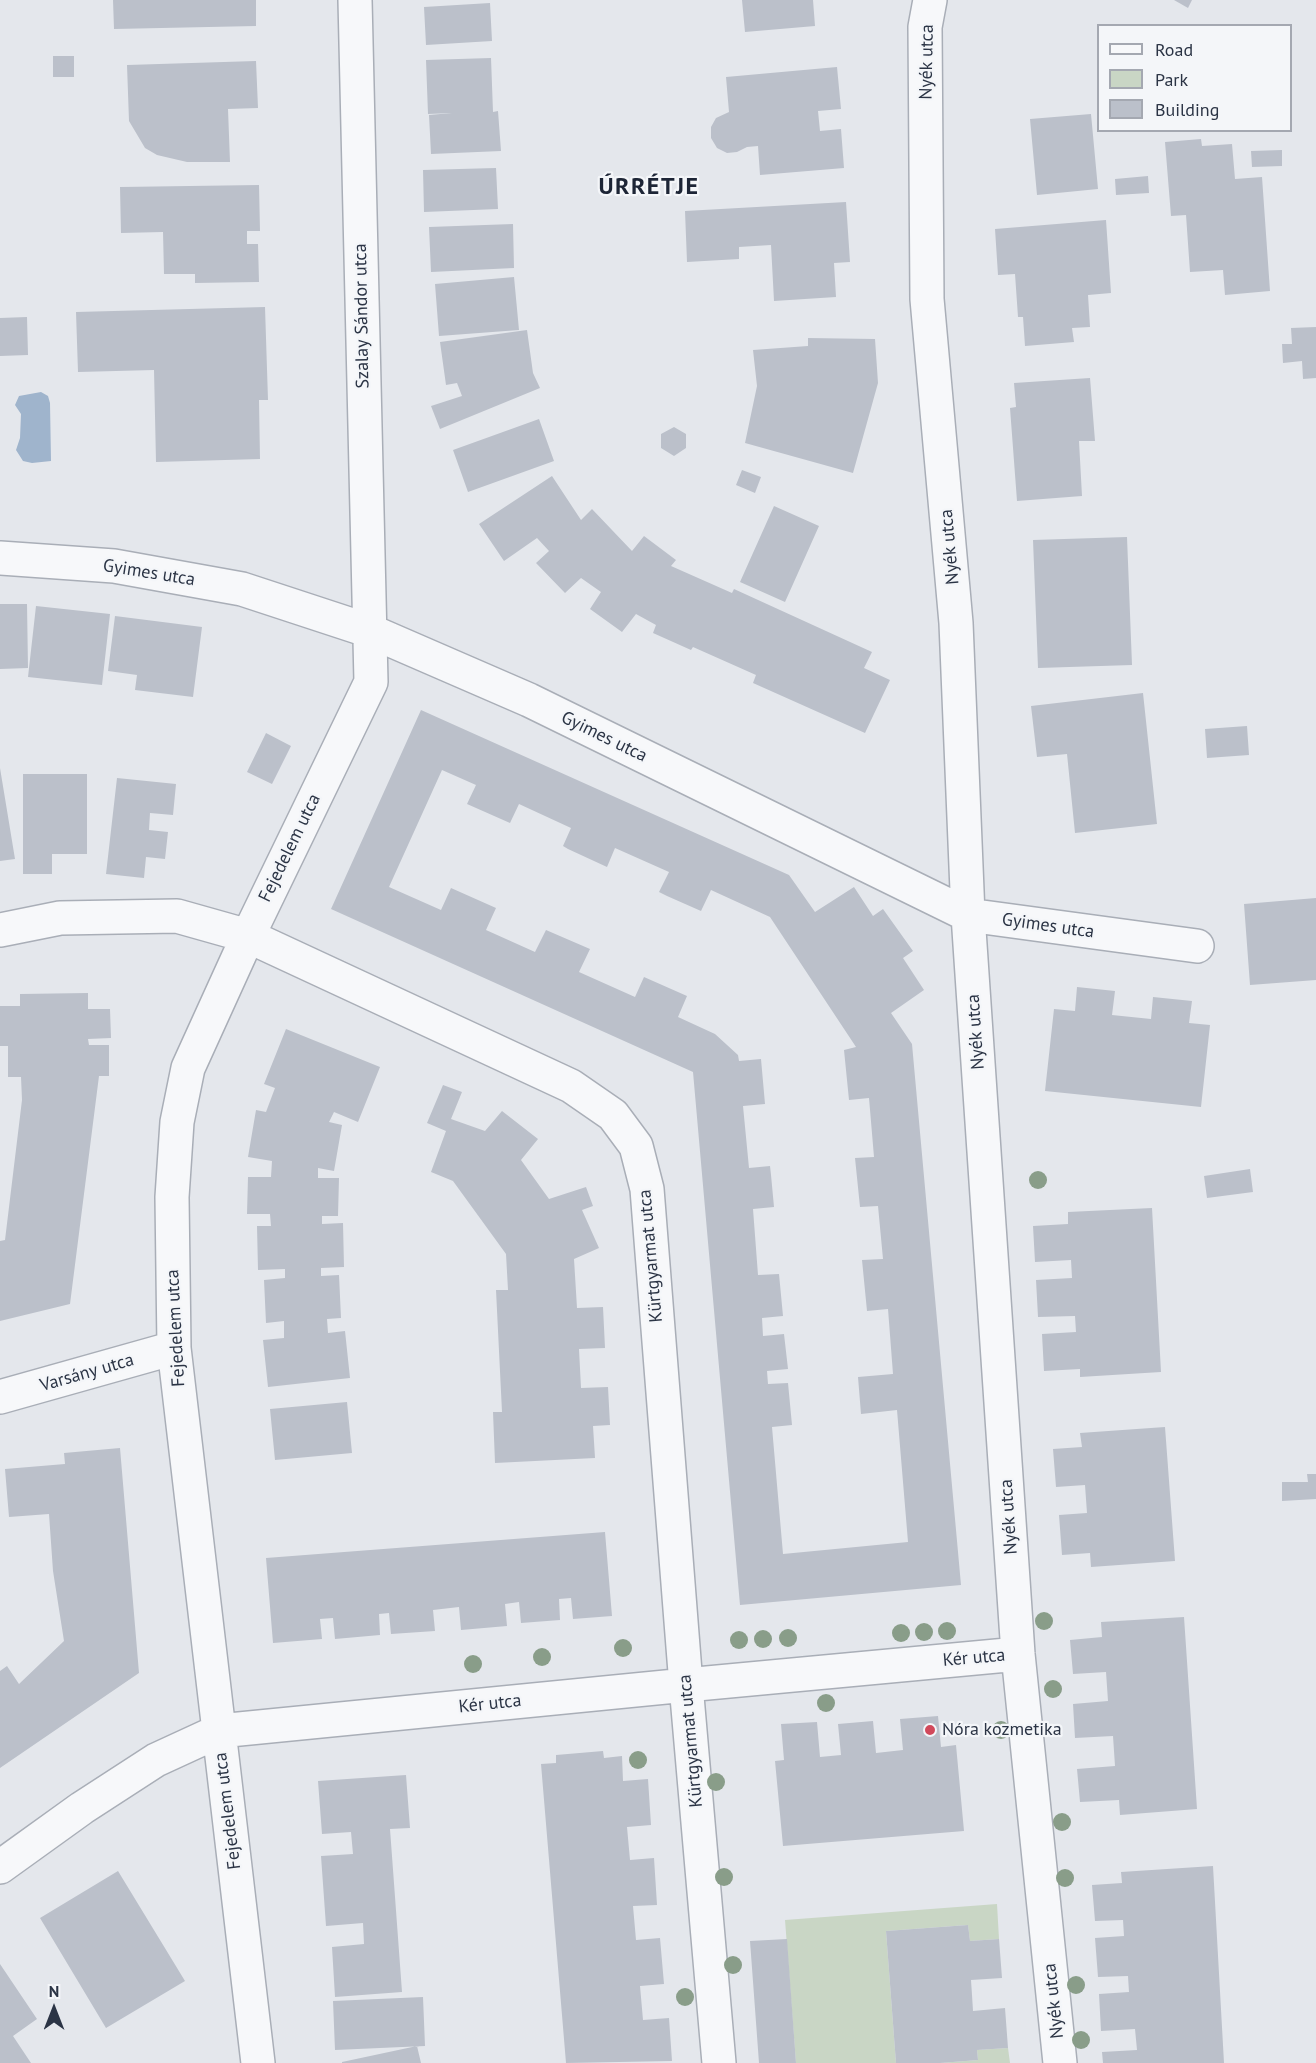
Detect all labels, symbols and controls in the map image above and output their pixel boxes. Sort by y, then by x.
street label: Nyék utca [916,24,938,100]
legend [1097,24,1292,132]
text: Road [1155,38,1193,61]
text: Park [1155,68,1188,91]
text: Building [1155,98,1219,121]
district label: ÚRRÉTJE [598,173,700,201]
street label: Szalay Sándor utca [350,243,374,389]
street label: Nyék utca [936,508,964,586]
street label: Gyimes utca [101,555,197,591]
street label: Gyimes utca [557,707,651,767]
street label: Fejedelem utca [254,790,326,906]
street label: Gyimes utca [1000,909,1096,943]
street label: Nyék utca [963,994,989,1070]
street label: Kürtgyarmat utca [634,1189,668,1323]
street label: Fejedelem utca [162,1269,190,1387]
street label: Varsány utca [38,1349,136,1397]
street label: Nyék utca [996,1479,1022,1555]
street label: Kér utca [942,1645,1006,1671]
street label: Kürtgyarmat utca [674,1674,708,1808]
street label: Kér utca [458,1690,522,1718]
place label: Nóra kozmetika [942,1719,1062,1741]
marker: Nóra kozmetika [923,1723,937,1737]
street label: Fejedelem utca [210,1751,246,1871]
street label: Nyék utca [1039,1962,1069,2040]
north arrow [24,1979,84,2039]
text: N [49,1981,59,2001]

